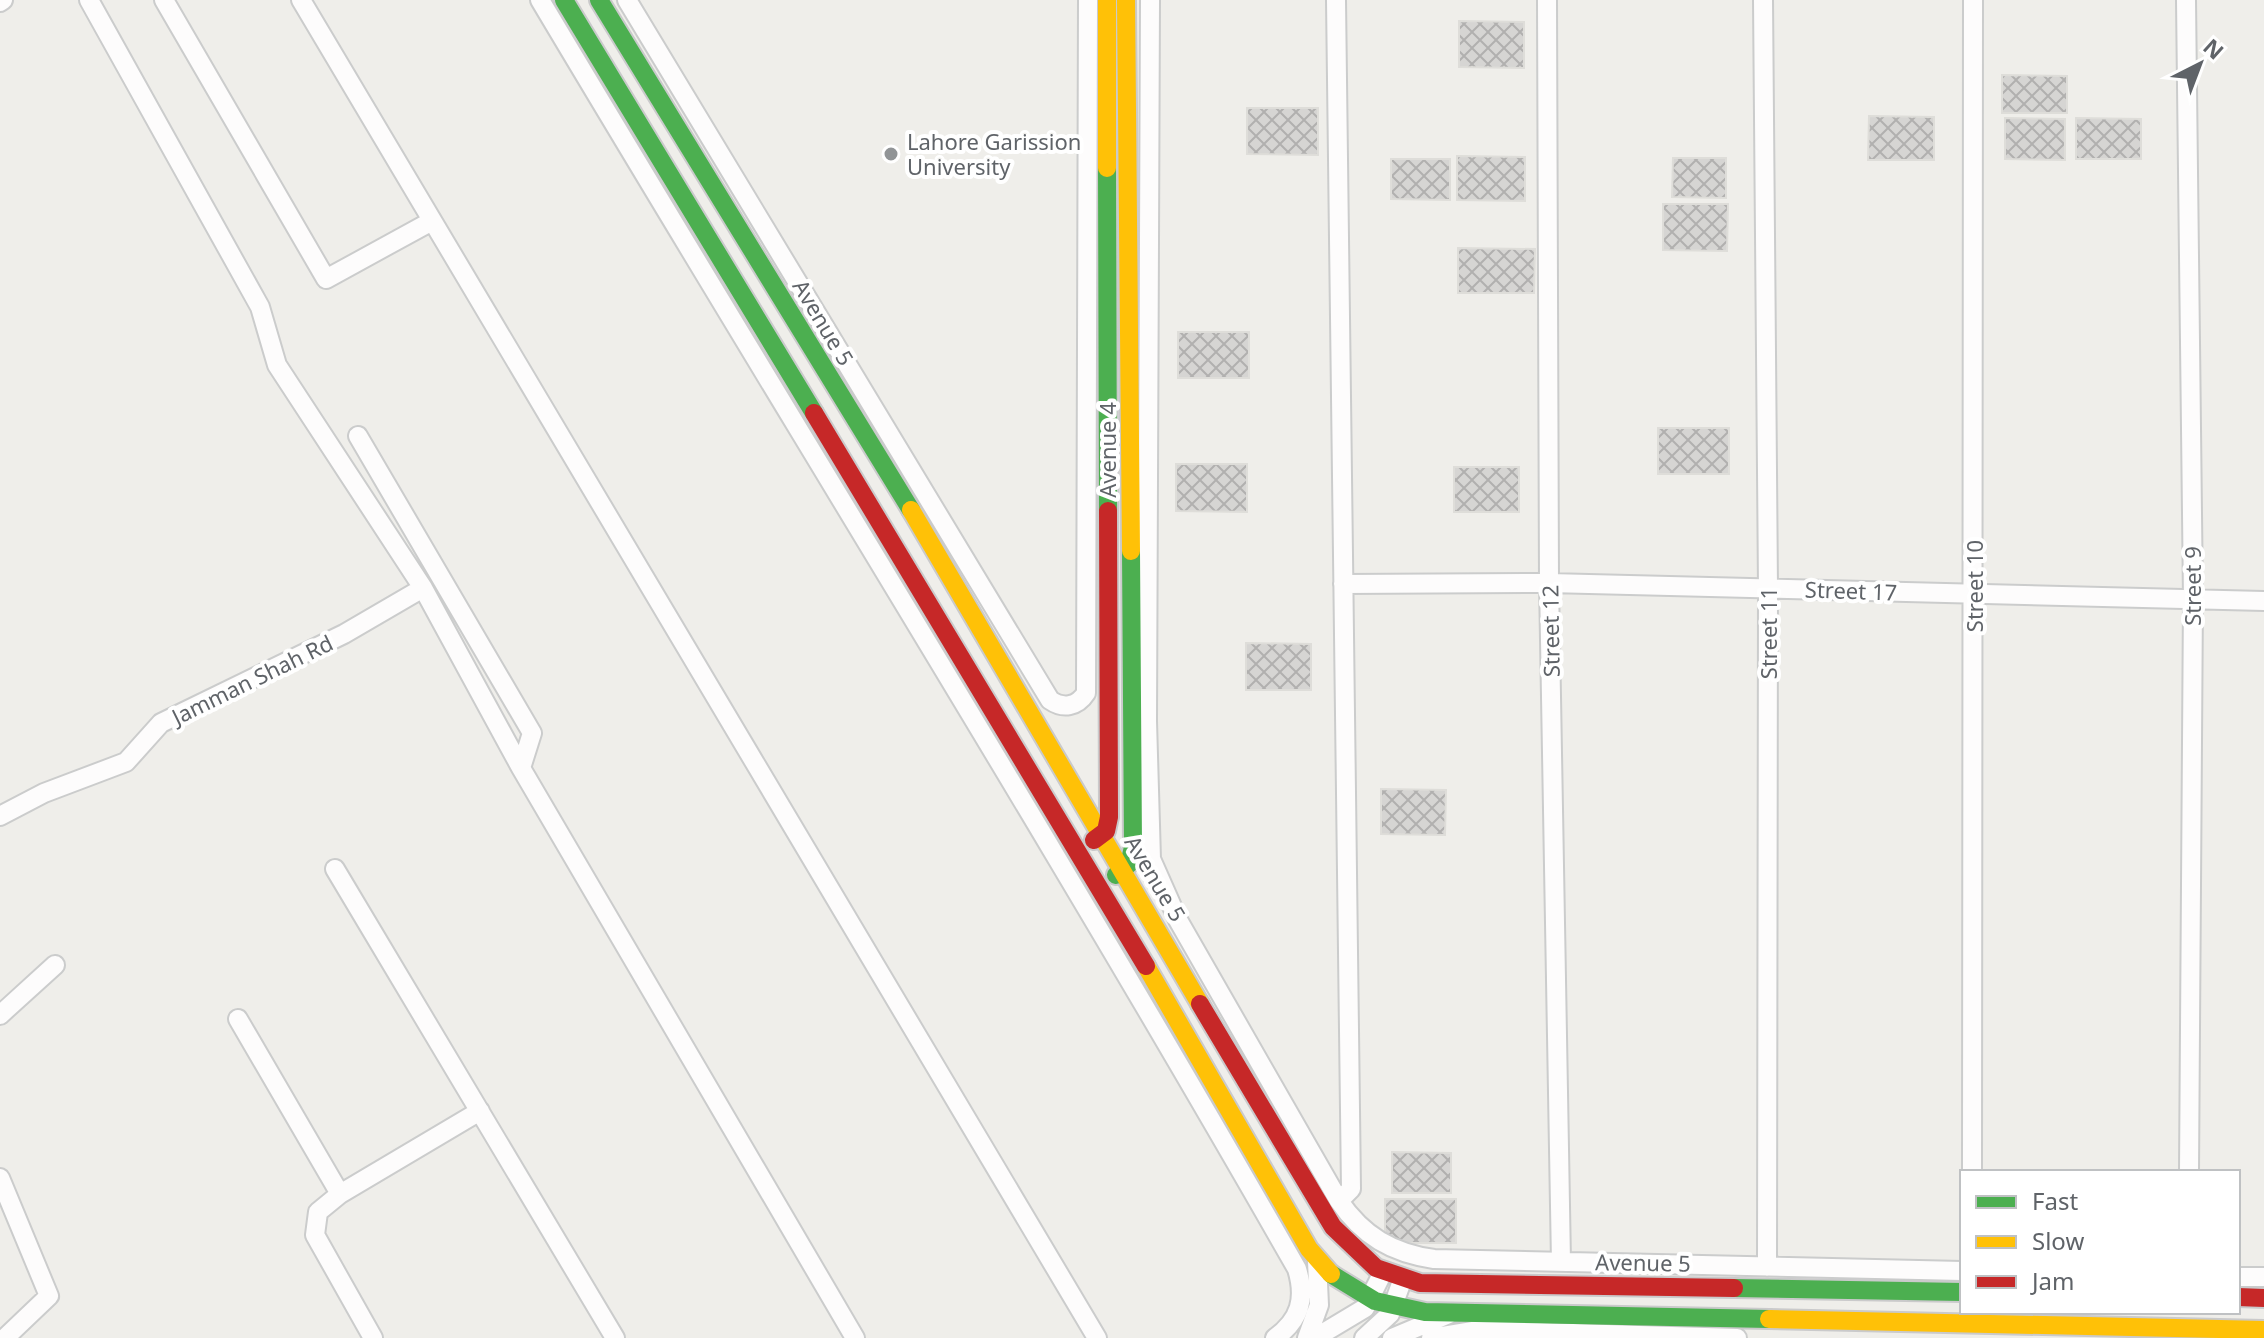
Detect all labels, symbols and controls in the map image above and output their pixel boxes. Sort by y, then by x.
north arrow [2160,24,2240,104]
text: N [2197,31,2231,66]
place label: Lahore Garission University [907,126,1081,181]
marker: Lahore Garission University [882,145,900,163]
street label: Avenue 5 [787,273,861,371]
street label: Avenue 4 [1092,402,1122,498]
street label: Street 10 [1959,540,1989,632]
street label: Street 9 [2177,546,2207,626]
street label: Street 17 [1804,573,1898,607]
street label: Street 12 [1534,585,1566,677]
street label: Street 11 [1753,587,1783,679]
street label: Jamman Shah Rd [165,627,338,732]
street label: Avenue 5 [1119,829,1193,927]
legend [1960,1170,2240,1314]
text: Fast [2032,1184,2078,1217]
text: Slow [2032,1224,2084,1257]
street label: Avenue 5 [1595,1246,1691,1278]
text: Jam [2030,1264,2074,1297]

